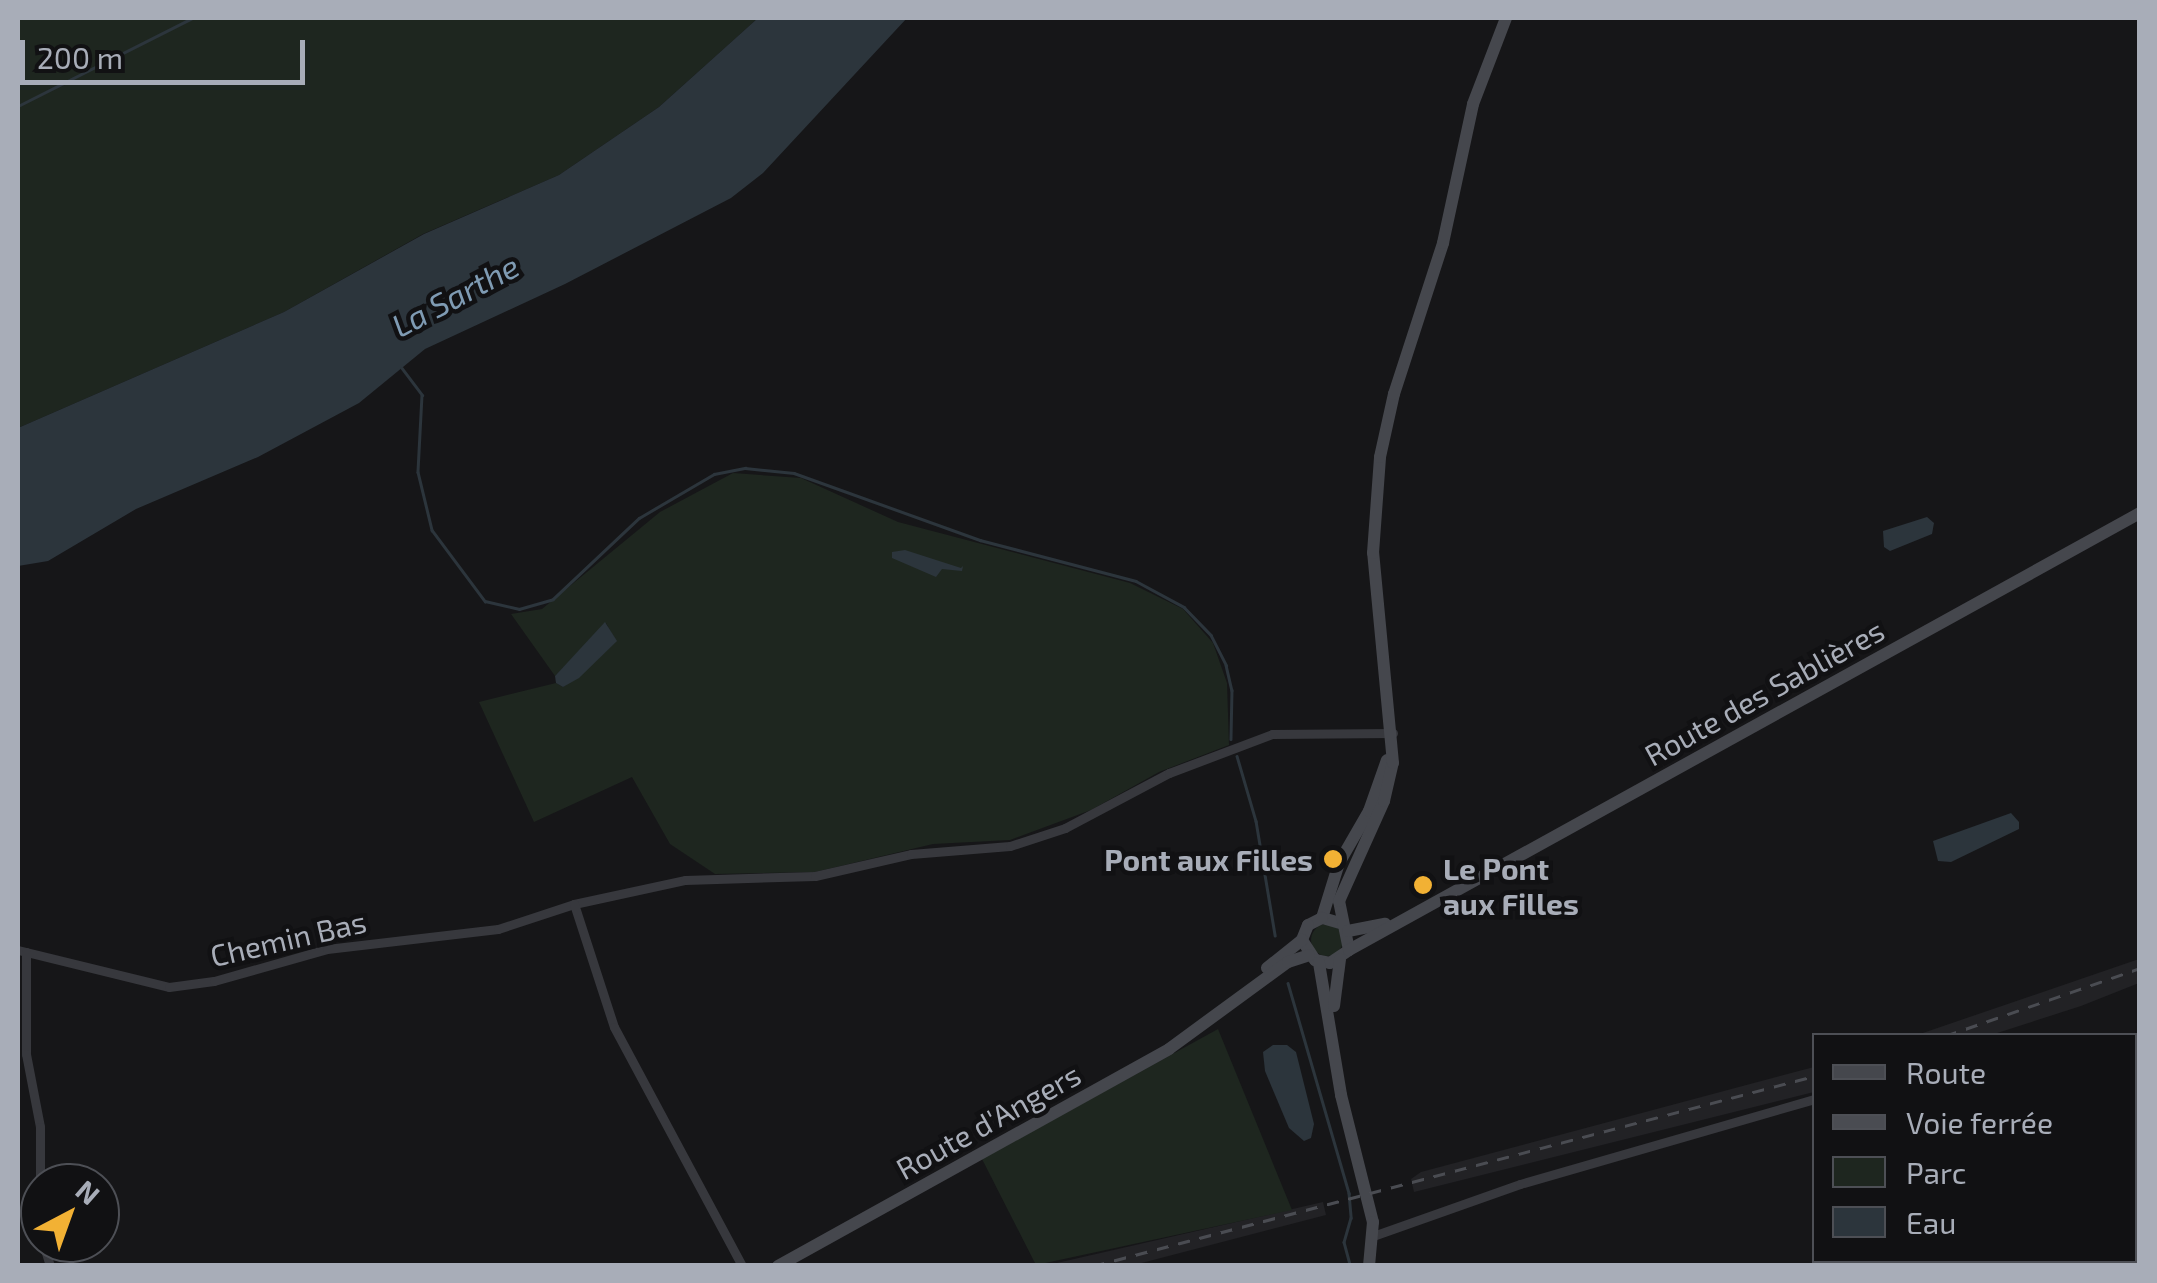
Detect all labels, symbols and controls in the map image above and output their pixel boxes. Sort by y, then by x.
scale bar [25,20,310,82]
text: 200 m [37,39,123,75]
water label: La Sarthe [385,246,525,344]
street label: Route des Sablières [1638,611,1890,773]
place label: Pont aux Filles [1104,841,1313,877]
marker: Pont aux Filles [1322,848,1344,870]
place label: Le Pont aux Filles [1443,850,1579,920]
marker: Le Pont aux Filles [1412,874,1434,896]
street label: Chemin Bas [207,903,369,973]
legend [1812,1033,2137,1263]
text: Route [1906,1054,1986,1090]
street label: Route d'Angers [890,1056,1086,1186]
text: Voie ferrée [1906,1104,2053,1140]
text: Parc [1906,1154,1966,1190]
north arrow [20,1163,120,1263]
text: N [70,1172,107,1211]
text: Eau [1906,1204,1956,1240]

